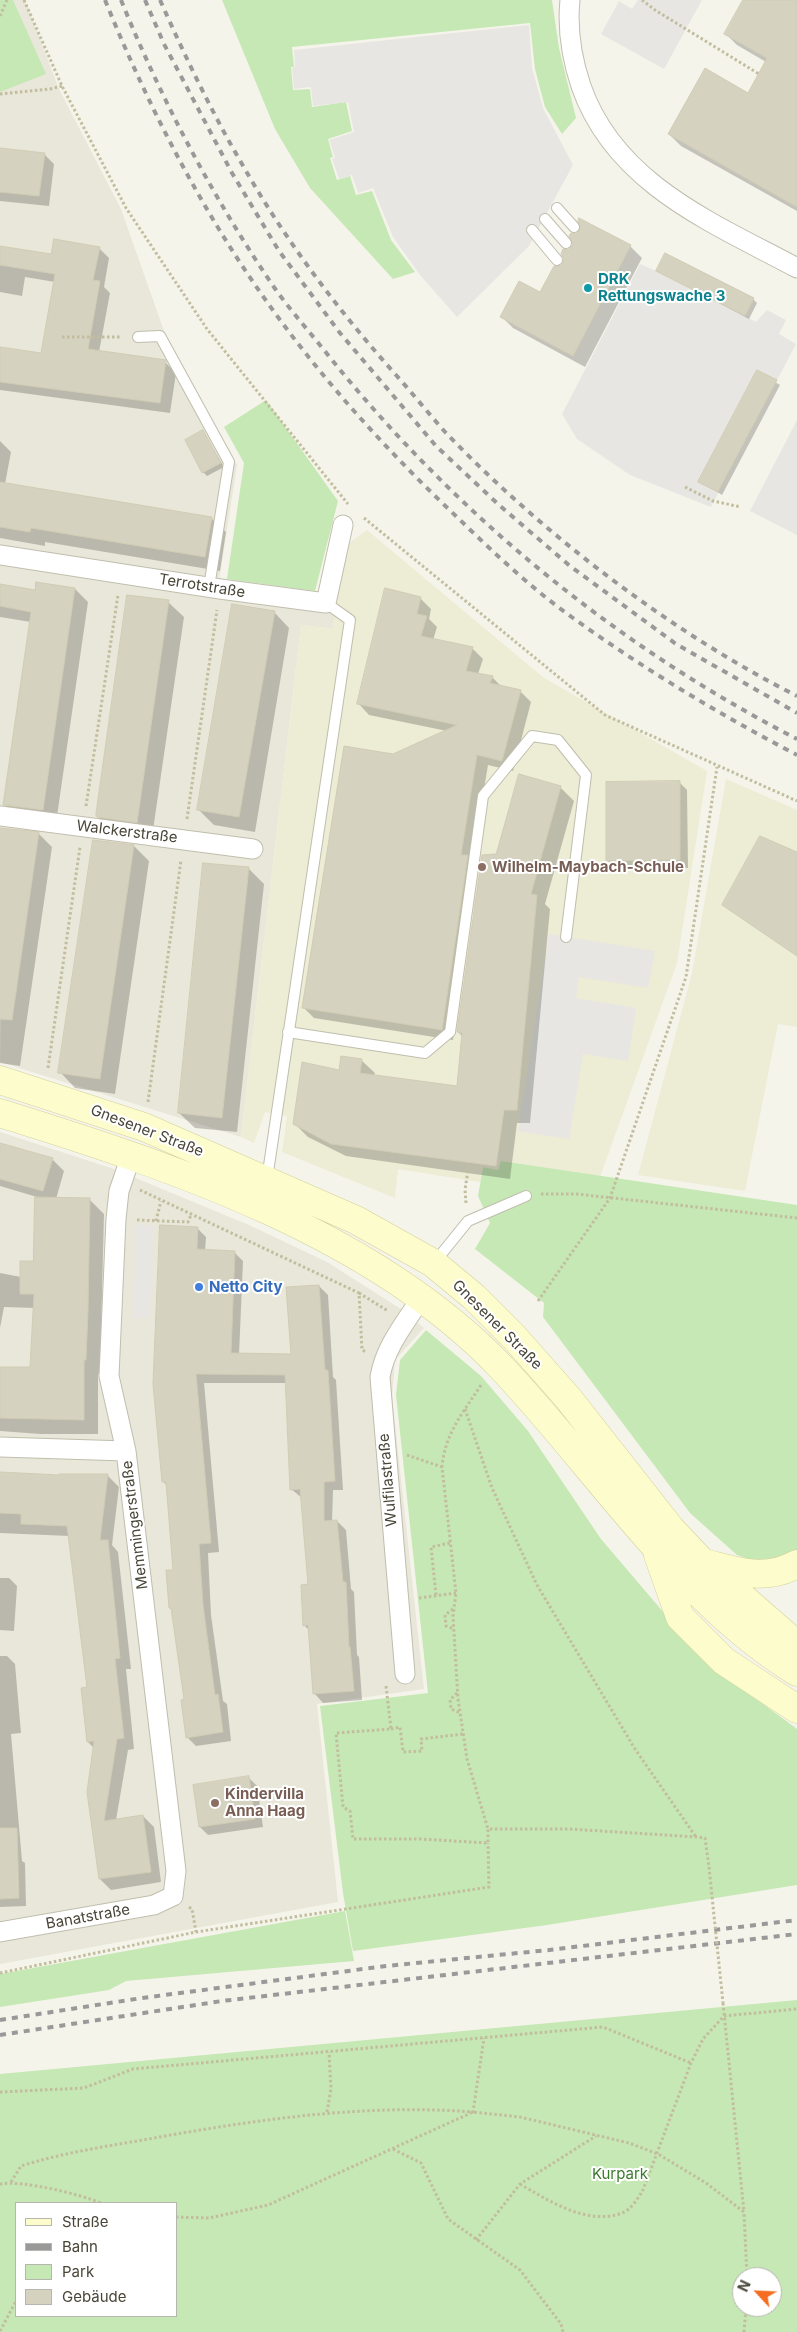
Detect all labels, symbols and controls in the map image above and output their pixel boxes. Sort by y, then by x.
place label: DRK Rettungswache 3 [598,270,725,305]
marker: DRK Rettungswache 3 [582,282,594,294]
street label: Terrotstraße [158,570,246,602]
street label: Walckerstraße [75,817,179,847]
place label: Wilhelm-Maybach-Schule [492,858,684,876]
marker: Wilhelm-Maybach-Schule [476,861,488,873]
street label: Gnesener Straße [88,1101,206,1161]
street label: Gnesener Straße [448,1276,546,1374]
place label: Netto City [209,1278,282,1296]
marker: Netto City [193,1281,205,1293]
street label: Wulfilastraße [375,1433,401,1527]
street label: Memmingerstraße [118,1460,152,1590]
place label: Kindervilla Anna Haag [225,1785,305,1820]
marker: Kindervilla Anna Haag [209,1797,221,1809]
street label: Banatstraße [45,1901,131,1933]
park label: Kurpark [592,2165,648,2183]
legend [15,2202,178,2317]
text: Straße [62,2212,109,2231]
text: Bahn [62,2237,98,2256]
text: Park [62,2262,94,2281]
north arrow [732,2267,782,2317]
text: N [734,2277,754,2294]
text: Gebäude [62,2287,127,2306]

